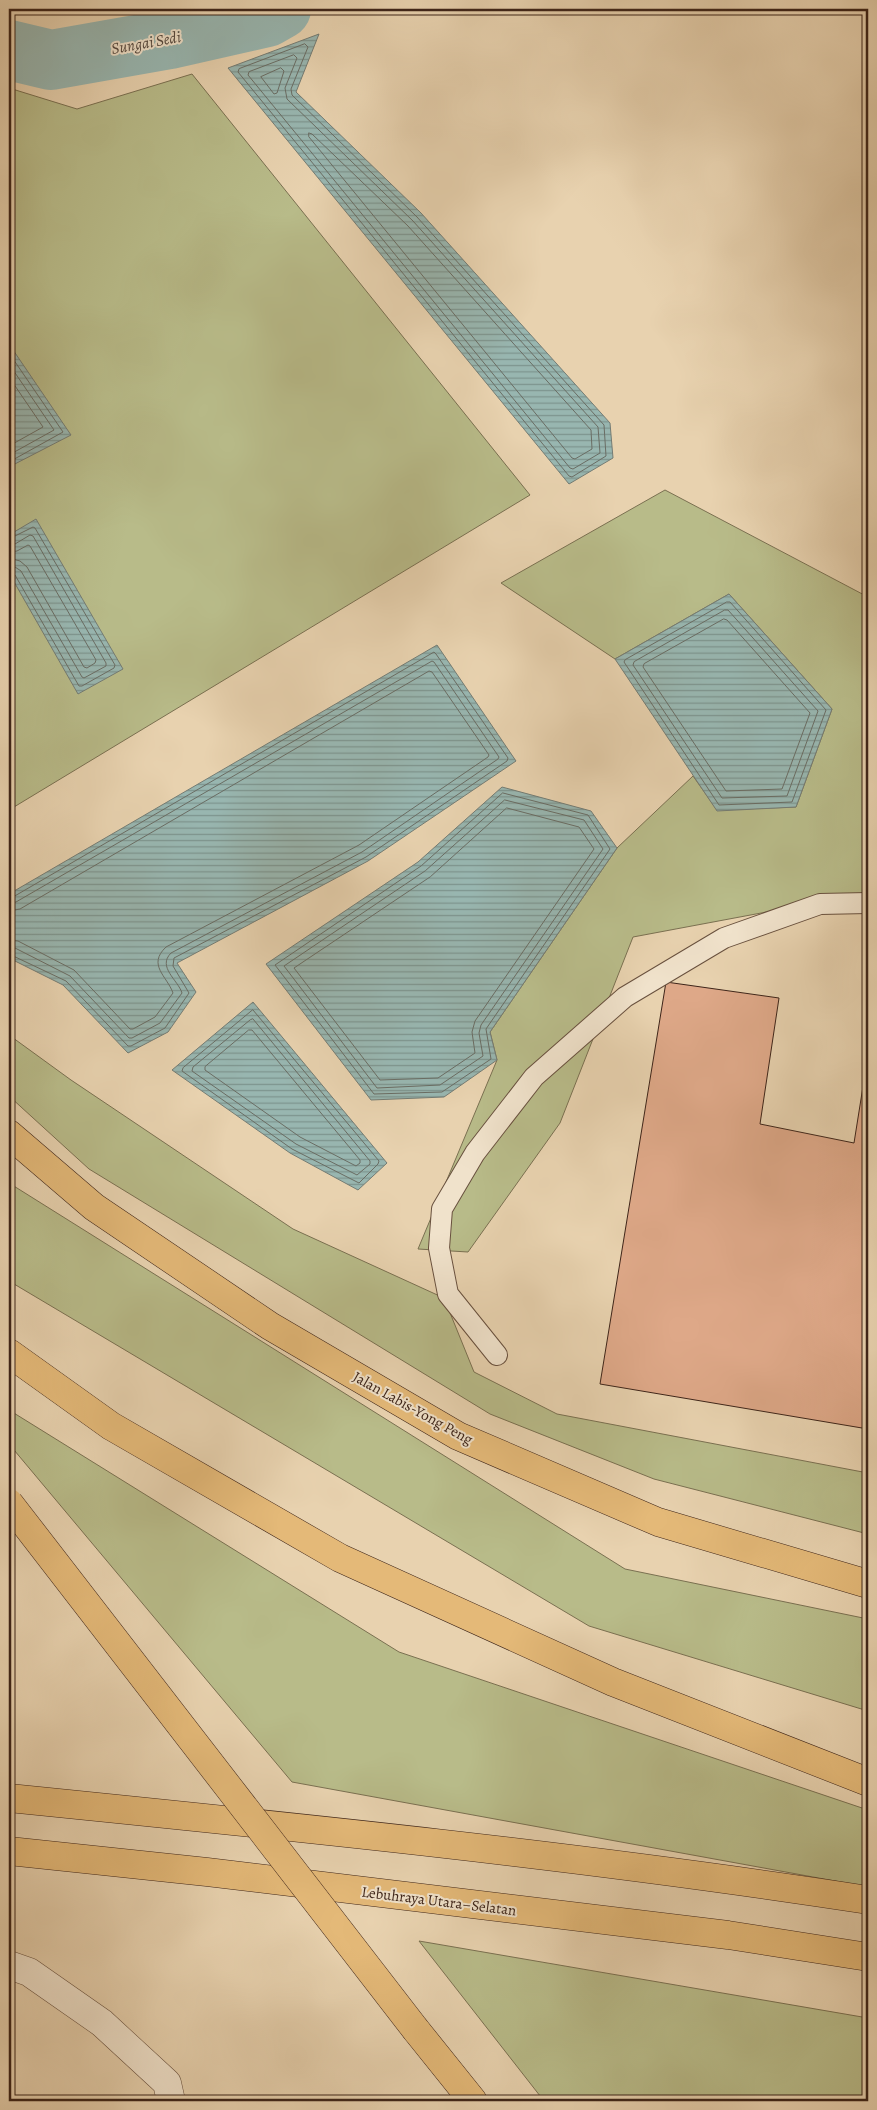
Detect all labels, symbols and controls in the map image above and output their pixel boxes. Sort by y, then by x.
water label: Sungai Sedi [109,26,183,60]
street label: Jalan Labis-Yong Peng [349,1367,477,1450]
street label: Lebuhraya Utara–Selatan [360,1882,518,1920]

